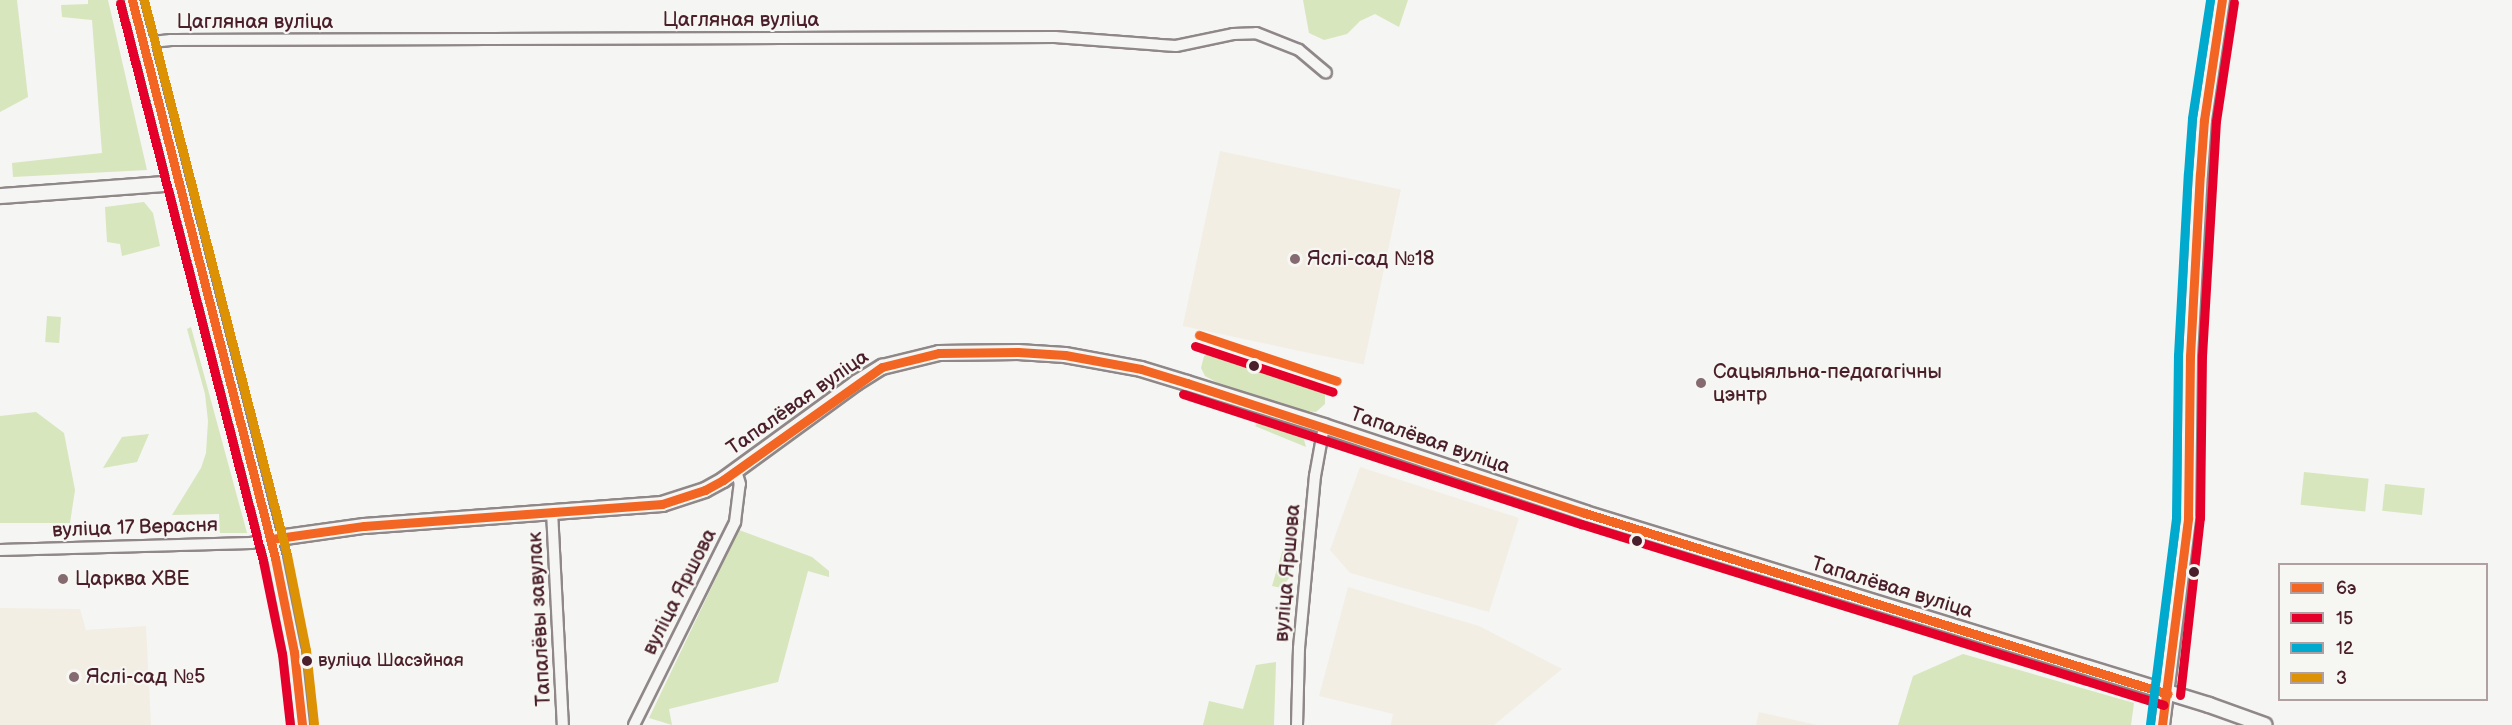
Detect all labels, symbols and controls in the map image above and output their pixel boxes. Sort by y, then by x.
street label: Цагляная вуліца [663,8,819,32]
street label: Цагляная вуліца [177,10,333,34]
place label: Яслі-сад №18 [1307,247,1434,271]
marker: Яслі-сад №18 [1288,252,1302,266]
street label: Тапалёвая вуліца [722,345,874,461]
unlabelled marker [1248,360,1260,372]
place label: Сацыяльна-педагагічны цэнтр [1713,360,1942,407]
marker: Сацыяльна-педагагічны цэнтр [1694,376,1708,390]
street label: Тапалёвая вуліца [1347,402,1513,480]
street label: вуліца Яршова [1270,503,1306,643]
street label: вуліца 17 Верасня [51,513,219,543]
street label: вуліца Яршова [638,525,722,659]
street label: Тапалёвы завулак [523,531,557,707]
unlabelled marker [1631,535,1643,547]
street label: Тапалёвая вуліца [1808,552,1976,624]
legend [2278,563,2488,701]
unlabelled marker [2188,566,2200,578]
place label: Царква ХВЕ [75,567,190,591]
marker: Царква ХВЕ [56,572,70,586]
text: 6э [2336,578,2356,599]
text: 15 [2336,608,2353,629]
text: 12 [2336,638,2354,659]
place label: вуліца Шасэйная [318,650,464,672]
marker: вуліца Шасэйная [301,655,313,667]
place label: Яслі-сад №5 [86,665,206,689]
text: 3 [2336,668,2347,689]
marker: Яслі-сад №5 [67,670,81,684]

